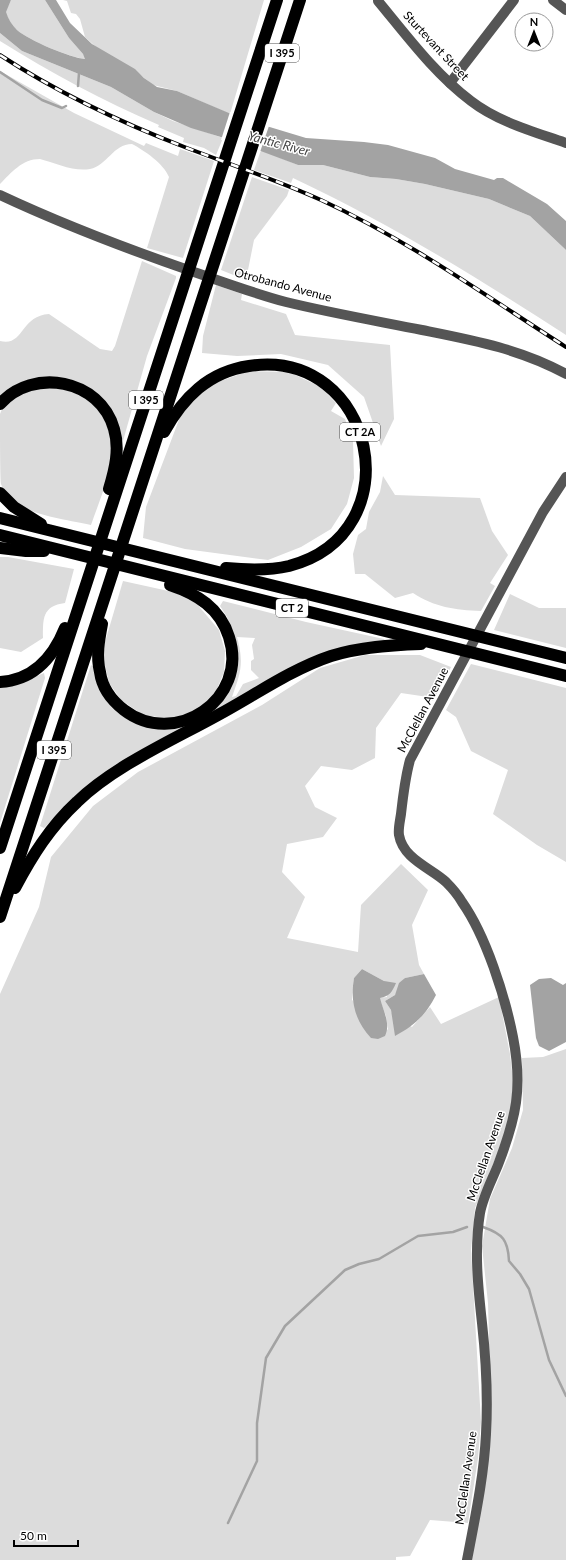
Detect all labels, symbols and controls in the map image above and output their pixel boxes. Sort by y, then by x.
street label: Sturtevant Street [400,8,473,84]
north arrow [514,12,554,52]
text: N [530,15,538,28]
road number: I 395 [265,44,299,62]
water label: Yantic River [246,127,312,159]
street label: Otrobando Avenue [233,264,333,305]
road number: I 395 [129,391,163,409]
road number: CT 2A [340,423,380,441]
road number: CT 2 [276,599,308,617]
street label: McClellan Avenue [394,665,451,755]
road number: I 395 [37,741,71,759]
street label: McClellan Avenue [463,1109,508,1203]
street label: McClellan Avenue [452,1430,480,1526]
scale bar [14,1522,78,1548]
text: 50 m [20,1528,47,1543]

